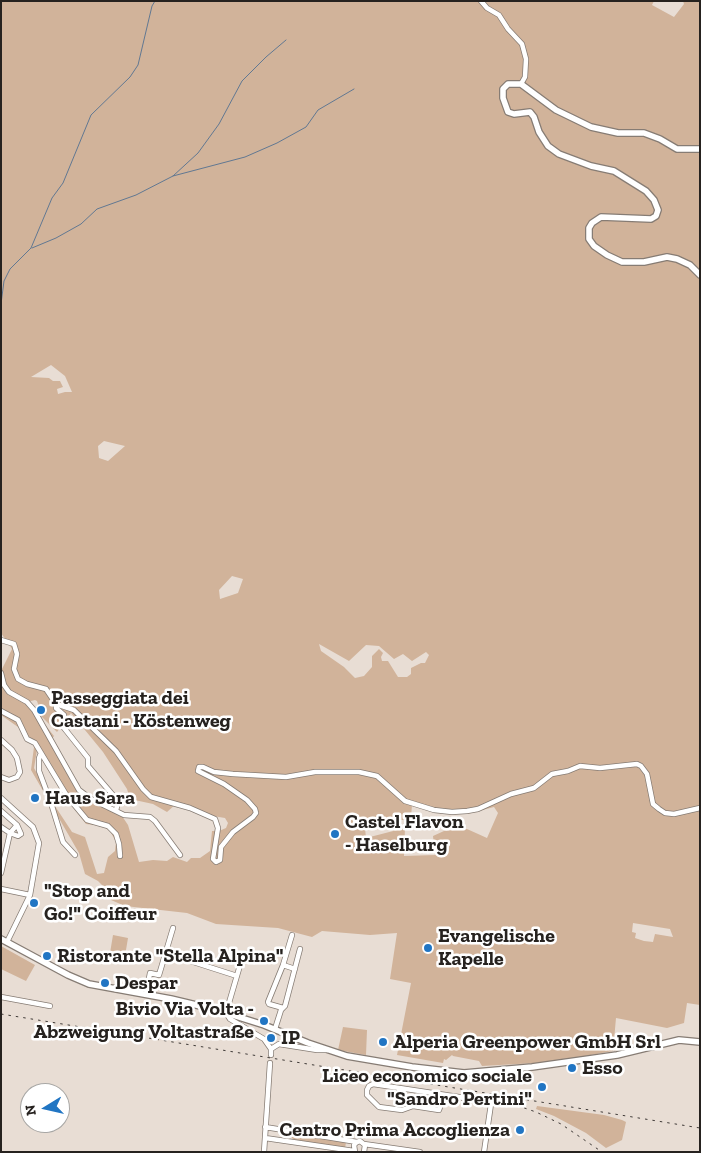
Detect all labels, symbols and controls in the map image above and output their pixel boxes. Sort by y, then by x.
place label: Passeggiata dei Castani - Köstenweg [51,686,231,733]
marker: Passeggiata dei Castani - Köstenweg [35,704,47,716]
place label: Haus Sara [45,786,135,810]
marker: Haus Sara [29,792,41,804]
place label: Castel Flavon - Haselburg [345,810,464,857]
marker: Castel Flavon - Haselburg [329,828,341,840]
place label: "Stop and Go!" Coiffeur [44,879,157,926]
marker: "Stop and Go!" Coiffeur [28,897,40,909]
place label: Evangelische Kapelle [438,924,555,971]
marker: Evangelische Kapelle [422,942,434,954]
place label: Ristorante "Stella Alpina" [57,944,284,968]
marker: Ristorante "Stella Alpina" [41,950,53,962]
place label: Despar [115,971,178,995]
marker: Despar [99,977,111,989]
place label: Bivio Via Volta - Abzweigung Voltastraße [33,997,254,1044]
marker: Bivio Via Volta - Abzweigung Voltastraße [258,1015,270,1027]
place label: IP [281,1026,300,1050]
place label: Alperia Greenpower GmbH Srl [393,1030,661,1054]
marker: IP [265,1032,277,1044]
marker: Alperia Greenpower GmbH Srl [377,1036,389,1048]
place label: Esso [582,1056,623,1080]
marker: Esso [566,1062,578,1074]
place label: Liceo economico sociale "Sandro Pertini" [322,1064,532,1111]
marker: Liceo economico sociale "Sandro Pertini" [536,1081,548,1093]
north arrow [20,1083,70,1133]
text: N [21,1104,40,1117]
place label: Centro Prima Accoglienza [279,1118,510,1142]
marker: Centro Prima Accoglienza [514,1124,526,1136]

